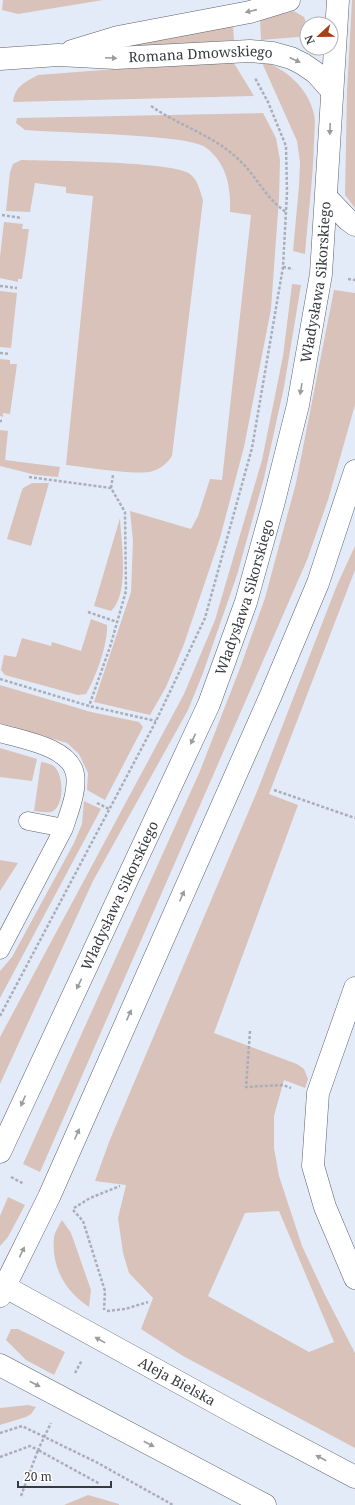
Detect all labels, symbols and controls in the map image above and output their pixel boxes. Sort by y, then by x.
one-way arrow [245,9,257,15]
north arrow [299,16,339,56]
text: N [301,33,318,47]
street label: Romana Dmowskiego [128,41,274,66]
one-way arrow [105,54,117,61]
one-way arrow [289,57,301,63]
one-way arrow [327,123,333,136]
street label: Władysława Sikorskiego [296,201,334,364]
one-way arrow [298,383,304,395]
street label: Władysława Sikorskiego [210,517,278,678]
one-way arrow [190,733,196,745]
street label: Władysława Sikorskiego [76,818,162,973]
one-way arrow [179,890,185,902]
one-way arrow [76,978,82,990]
one-way arrow [126,1009,132,1020]
one-way arrow [20,1096,26,1107]
one-way arrow [74,1128,80,1139]
one-way arrow [19,1246,25,1258]
one-way arrow [94,1336,106,1343]
street label: Aleja Bielska [135,1352,219,1410]
one-way arrow [29,1380,40,1387]
one-way arrow [144,1441,155,1448]
one-way arrow [315,1455,326,1462]
scale bar [18,1463,111,1489]
text: 20 m [24,1468,52,1485]

